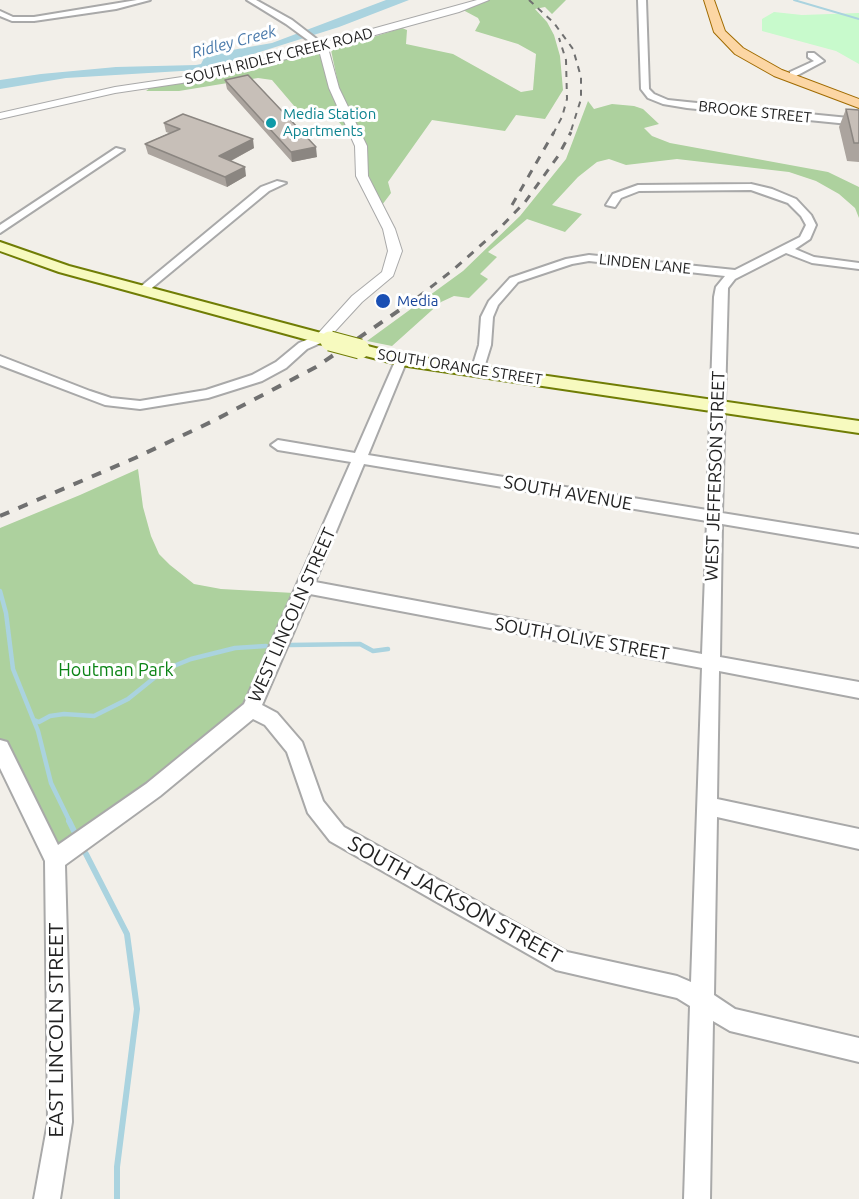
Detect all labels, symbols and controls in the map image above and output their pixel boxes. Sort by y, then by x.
water label: Ridley Creek [190,21,278,63]
street label: SOUTH RIDLEY CREEK ROAD [183,24,375,88]
street label: BROOKE STREET [697,97,813,127]
place label: Media Station Apartments [283,105,376,140]
marker: Media Station Apartments [264,116,278,130]
street label: LINDEN LANE [598,250,692,278]
marker: Media [374,292,392,310]
place label: Media [397,292,438,310]
street label: SOUTH ORANGE STREET [376,345,544,389]
street label: WEST JEFFERSON STREET [701,370,729,582]
street label: SOUTH AVENUE [502,471,634,515]
street label: WEST LINCOLN STREET [244,524,340,706]
street label: SOUTH OLIVE STREET [493,613,671,665]
park label: Houtman Park [58,659,174,681]
street label: SOUTH JACKSON STREET [344,831,566,969]
street label: EAST LINCOLN STREET [43,923,69,1137]

